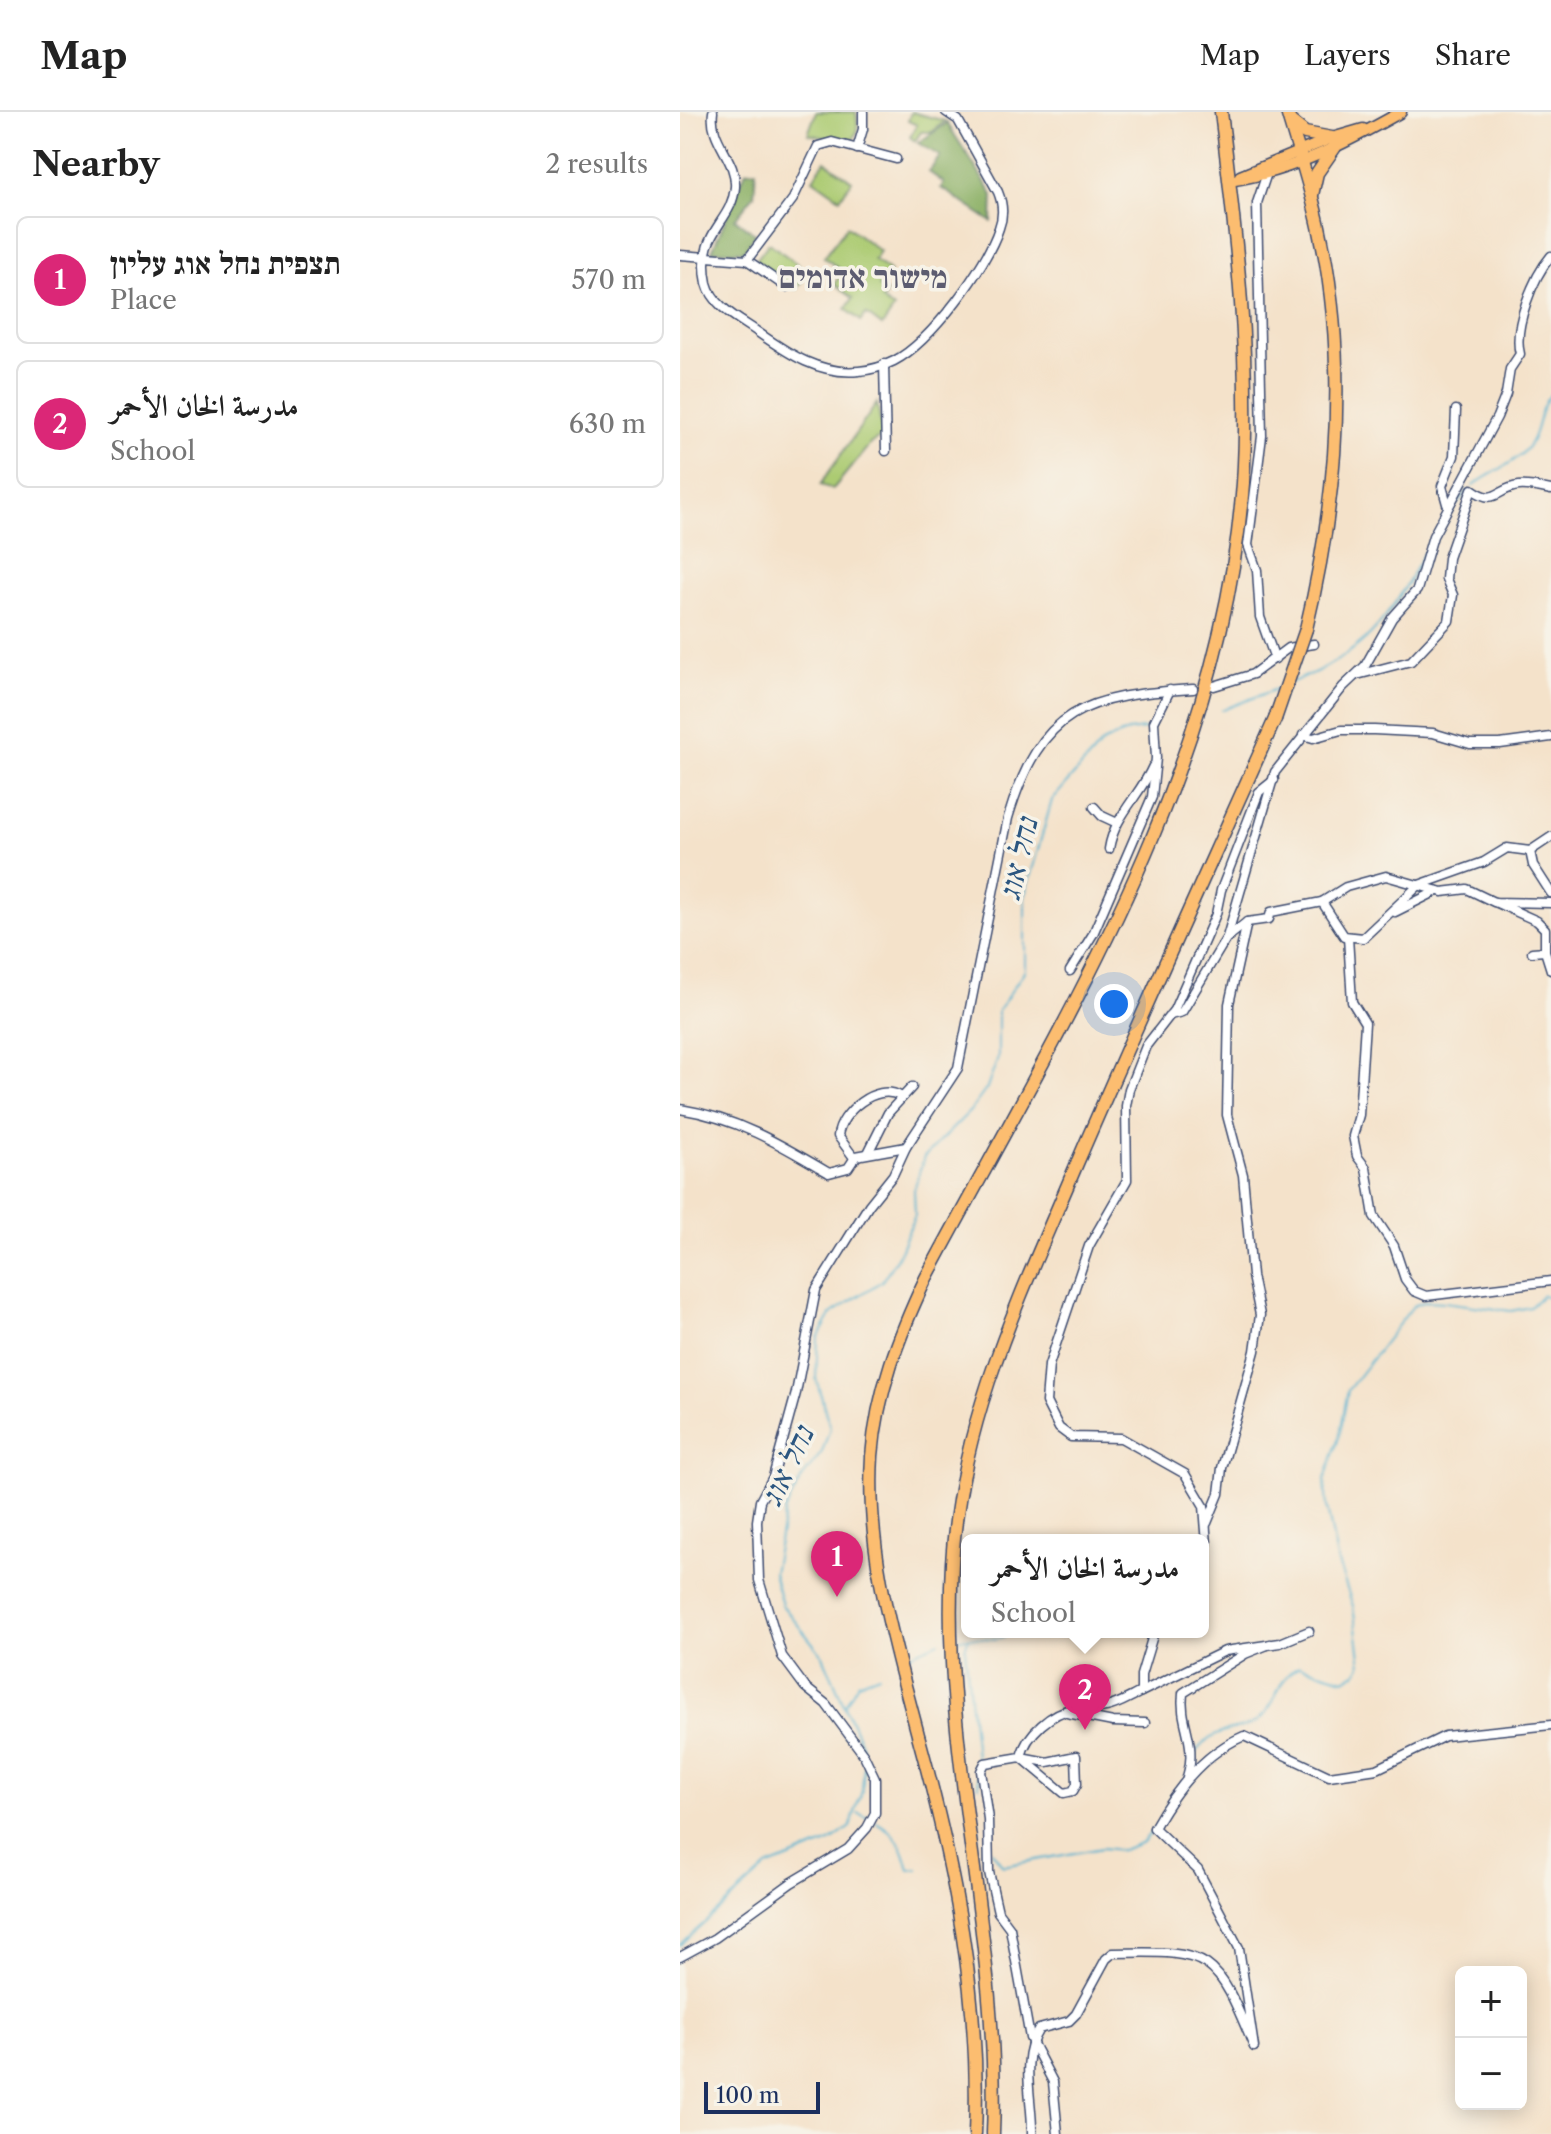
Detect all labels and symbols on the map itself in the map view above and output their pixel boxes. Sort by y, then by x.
district label: מישור אדומים [778,257,948,296]
water label: נחל אוג [991,812,1046,904]
your location [1094,984,1134,1024]
water label: נחל אוג [753,1419,822,1512]
pin: 1 [811,1531,863,1597]
pin: 2 [1059,1664,1111,1730]
scale bar [704,2078,820,2114]

